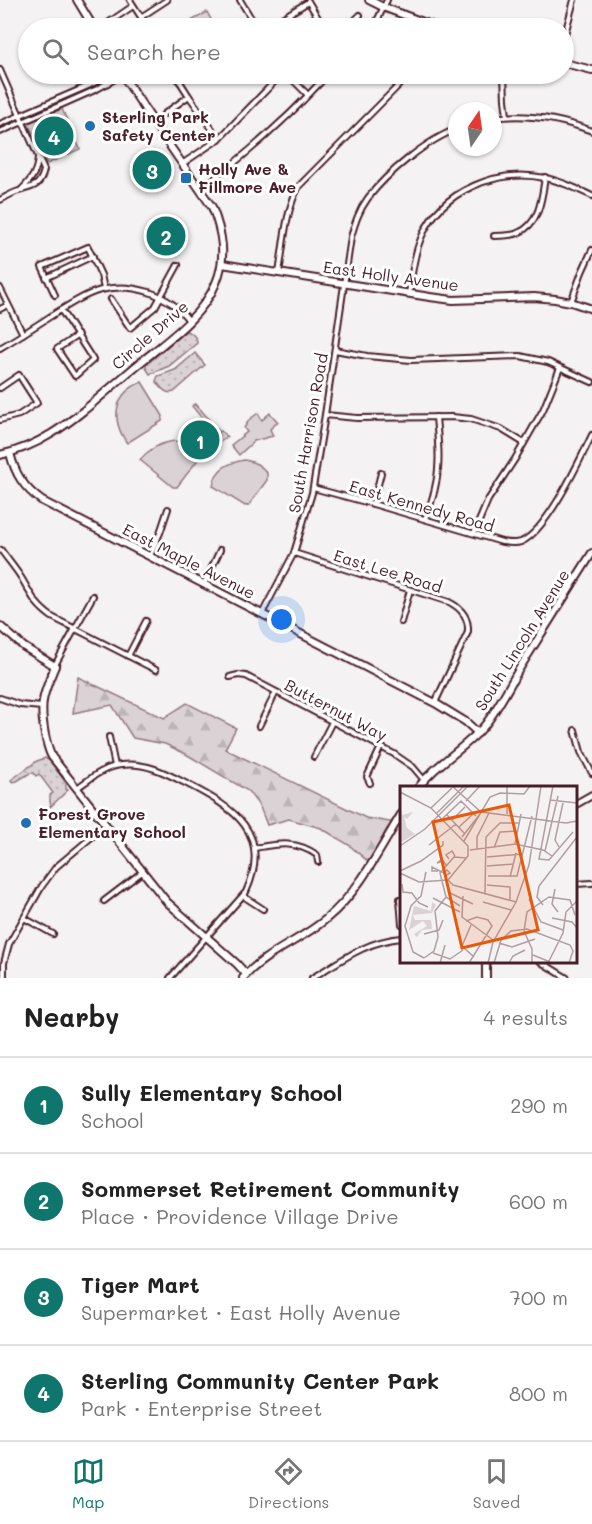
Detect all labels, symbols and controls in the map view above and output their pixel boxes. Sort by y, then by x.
search box [18,18,574,84]
icon: search [39,35,72,68]
text: Search here [87,37,221,66]
north arrow [448,102,502,156]
place label: Sterling Park Safety Center [102,106,215,145]
pin: 4 [34,114,74,158]
marker: Sterling Park Safety Center [83,119,97,133]
pin: 3 [132,148,172,192]
place label: Holly Ave & Fillmore Ave [198,158,296,197]
marker: Holly Ave & Fillmore Ave [179,171,193,185]
pin: 2 [146,214,186,258]
street label: East Holly Avenue [322,256,460,295]
street label: Circle Drive [107,296,192,374]
street label: South Harrison Road [283,351,332,514]
pin: 1 [180,418,220,462]
street label: East Kennedy Road [347,475,497,536]
street label: East Maple Avenue [119,518,259,603]
street label: East Lee Road [331,544,445,597]
street label: South Lincoln Avenue [470,565,574,714]
your location [267,605,296,634]
street label: Butternut Way [281,674,391,745]
inset map [400,786,577,963]
place label: Forest Grove Elementary School [38,803,186,842]
marker: Forest Grove Elementary School [19,816,33,830]
text: Nearby [24,1000,119,1034]
text: 4 results [483,1004,568,1030]
text: Sully Elementary School [81,1078,342,1107]
text: 1 [39,1092,48,1118]
text: 290 m [510,1092,568,1118]
text: School [81,1107,144,1133]
text: Sommerset Retirement Community [81,1174,460,1203]
text: 2 [38,1188,49,1214]
text: 600 m [509,1188,568,1214]
text: Place · Providence Village Drive [81,1203,399,1229]
text: Tiger Mart [81,1270,200,1299]
text: 3 [38,1284,50,1310]
text: 700 m [510,1284,568,1310]
text: Supermarket · East Holly Avenue [81,1299,401,1325]
text: Sterling Community Center Park [81,1366,439,1395]
text: 4 [37,1380,50,1406]
text: 800 m [509,1380,568,1406]
text: Park · Enterprise Street [81,1395,322,1421]
tab: Map [72,1455,105,1512]
tab: Directions [248,1455,329,1512]
tab: Saved [473,1455,520,1512]

